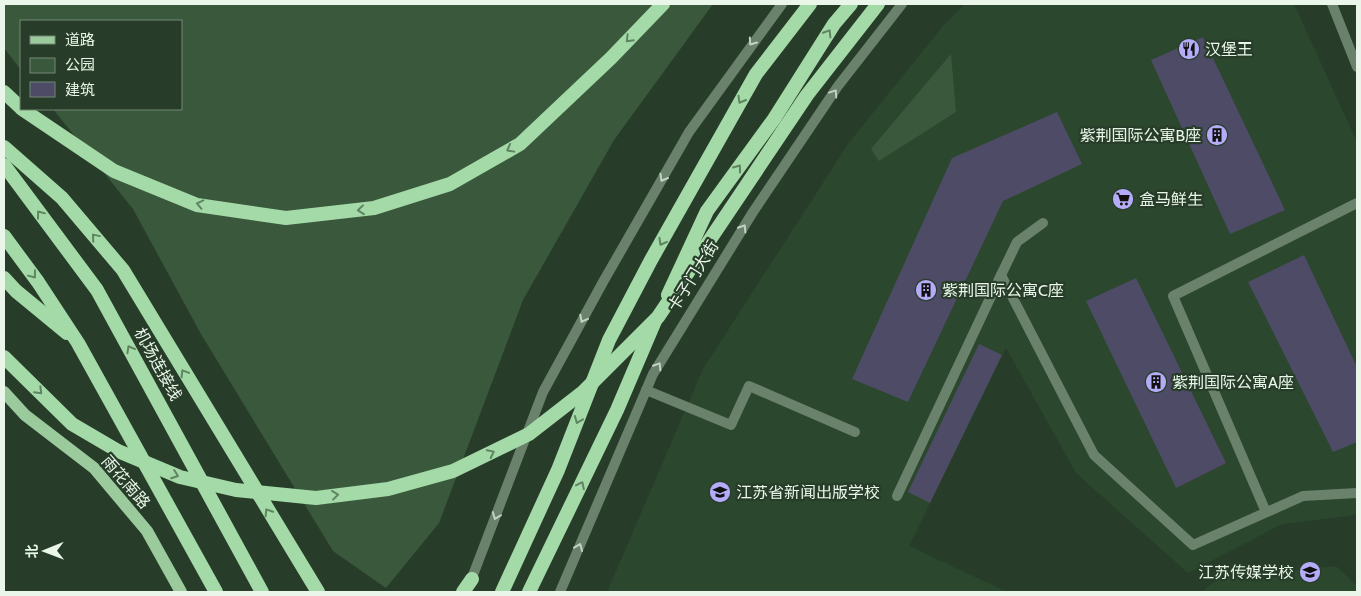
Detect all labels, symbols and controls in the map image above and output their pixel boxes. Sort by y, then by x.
legend [20,20,182,110]
one-way arrow [822,29,832,38]
text: 道路 [65,31,95,49]
one-way arrow [626,33,635,42]
one-way arrow [749,37,758,46]
restaurant icon: 汉堡王 [1177,37,1201,61]
place label: 汉堡王 [1205,40,1253,59]
text: 公园 [65,56,95,74]
text: 建筑 [65,81,95,99]
one-way arrow [827,89,837,98]
one-way arrow [738,95,748,104]
building icon: 紫荆国际公寓B座 [1205,123,1229,147]
place label: 紫荆国际公寓B座 [1079,126,1201,145]
one-way arrow [507,143,516,153]
one-way arrow [732,164,741,174]
one-way arrow [659,173,669,182]
supermarket icon: 盒马鲜生 [1111,187,1135,211]
place label: 盒马鲜生 [1139,190,1203,209]
one-way arrow [196,200,204,210]
one-way arrow [357,204,365,215]
one-way arrow [38,211,46,220]
one-way arrow [737,225,747,234]
one-way arrow [92,234,101,243]
one-way arrow [658,236,668,245]
street label: 卡子门大街 [664,237,722,315]
one-way arrow [27,269,36,279]
building icon: 紫荆国际公寓C座 [914,278,938,302]
place label: 紫荆国际公寓C座 [942,281,1064,300]
one-way arrow [579,314,589,323]
street label: 机场连接线 [130,324,186,404]
one-way arrow [126,346,136,355]
one-way arrow [651,363,661,372]
one-way arrow [180,369,190,378]
building icon: 紫荆国际公寓A座 [1144,370,1168,394]
place label: 紫荆国际公寓A座 [1172,373,1294,392]
one-way arrow [33,385,42,394]
one-way arrow [574,416,584,424]
one-way arrow [486,449,495,459]
street label: 雨花南路 [98,452,154,512]
one-way arrow [170,469,179,479]
school or university icon: 江苏省新闻出版学校 [708,480,732,504]
one-way arrow [575,481,585,490]
place label: 江苏省新闻出版学校 [736,483,880,502]
one-way arrow [332,490,340,501]
one-way arrow [264,508,274,517]
one-way arrow [492,511,502,519]
north arrow [20,526,70,576]
one-way arrow [573,543,583,552]
text: 北 [23,544,41,558]
school or university icon: 江苏传媒学校 [1298,560,1322,584]
place label: 江苏传媒学校 [1198,563,1294,582]

